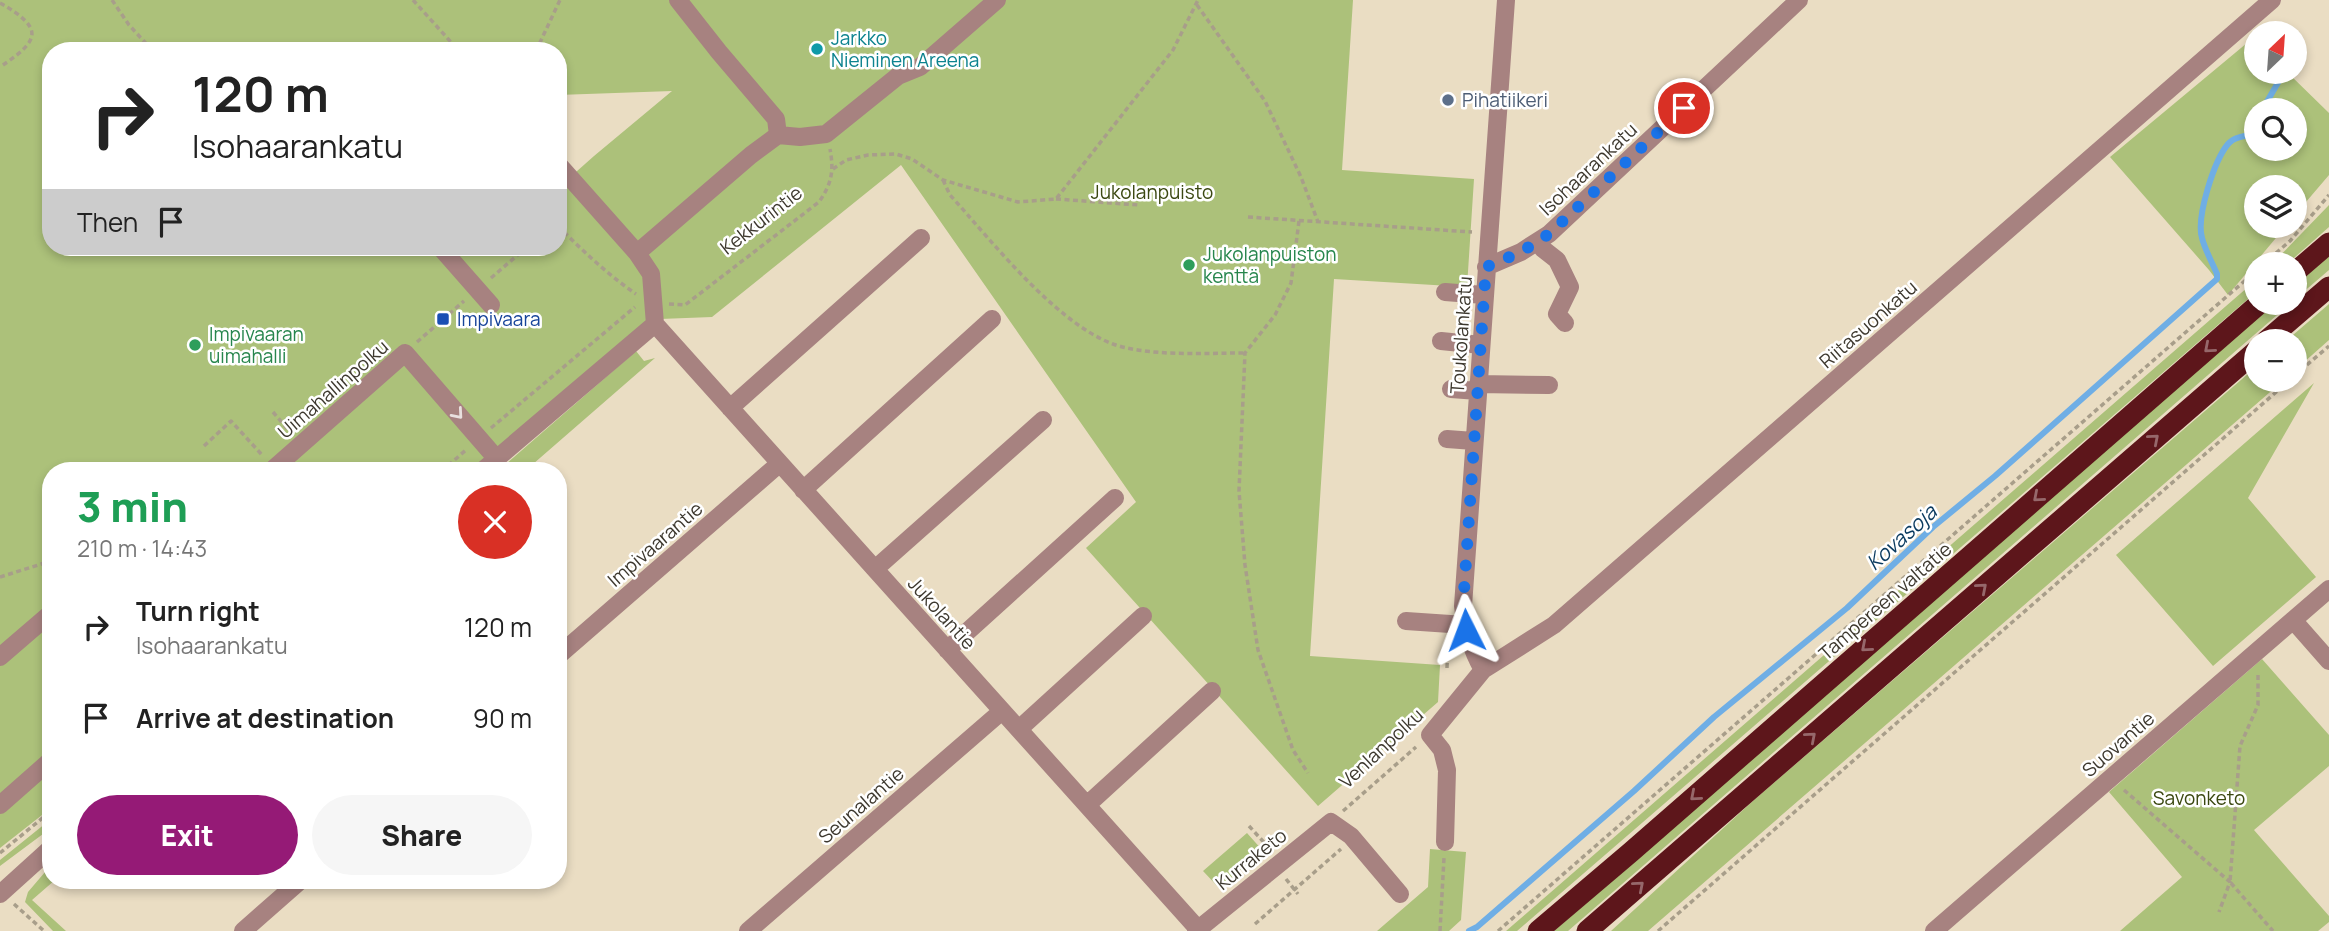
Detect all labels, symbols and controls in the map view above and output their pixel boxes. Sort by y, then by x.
north arrow [2244,21,2306,84]
map controls [2244,21,2307,392]
place label: Jarkko Nieminen Areena [831,25,979,73]
marker: Jarkko Nieminen Areena [809,41,825,57]
text: 120 m [192,60,329,127]
icon: right [77,70,168,161]
pin [1654,78,1714,138]
place label: Pihatiikeri [1462,87,1548,113]
icon: arrive [1665,89,1703,127]
marker: Pihatiikeri [1440,92,1456,108]
button: search [2244,98,2307,161]
street label: Isohaarankatu [1533,117,1643,221]
text: Isohaarankatu [192,124,403,168]
button: layers [2244,175,2307,238]
park label: Jukolanpuisto [1091,179,1213,205]
street label: Kekkurintie [715,180,807,260]
icon: arrive [152,203,190,241]
text: Then [77,204,138,240]
place label: Jukolanpuiston kenttä [1203,241,1337,289]
button: + [2244,252,2307,315]
marker: Jukolanpuiston kenttä [1181,257,1197,273]
street label: Riitasuonkatu [1814,274,1922,374]
street label: Toukolankatu [1444,275,1478,395]
place label: Impivaara [457,306,540,332]
marker: Impivaara [435,311,451,327]
place label: Impivaaran uimahalli [209,321,304,369]
button: − [2244,329,2307,392]
street label: Uimahallinpolku [272,334,394,444]
marker: Impivaaran uimahalli [187,337,203,353]
one-way arrow [2204,340,2217,352]
one-way arrow [450,406,462,419]
one-way arrow [2146,435,2159,447]
text: 3 min [77,477,188,535]
button: close [458,485,532,559]
one-way arrow [2033,489,2046,501]
street label: Impivaarantie [602,496,708,592]
water label: Kovasoja [1860,497,1943,576]
text: 210 m · 14:43 [77,532,207,564]
street label: Tampereen valtatie [1813,536,1957,666]
street label: Jukolantie [902,571,982,655]
one-way arrow [1974,584,1987,596]
text: Turn right [136,593,260,629]
position arrow [1429,593,1503,667]
icon: right [77,608,115,646]
text: 120 m [464,609,532,645]
text: Isohaarankatu [136,629,288,661]
one-way arrow [1861,639,1874,651]
icon: arrive [77,699,115,737]
text: Arrive at destination [136,700,394,736]
text: 90 m [473,700,532,736]
street label: Venlanpolku [1333,702,1429,794]
street label: Suovantie [2076,705,2160,783]
one-way arrow [1802,733,1815,745]
street label: Seunalantie [813,761,909,849]
park label: Savonketo [2153,785,2245,811]
one-way arrow [1690,788,1703,801]
button: Exit [77,795,298,875]
button: Share [312,795,532,875]
street label: Kurraketo [1210,822,1292,896]
one-way arrow [1631,882,1644,894]

